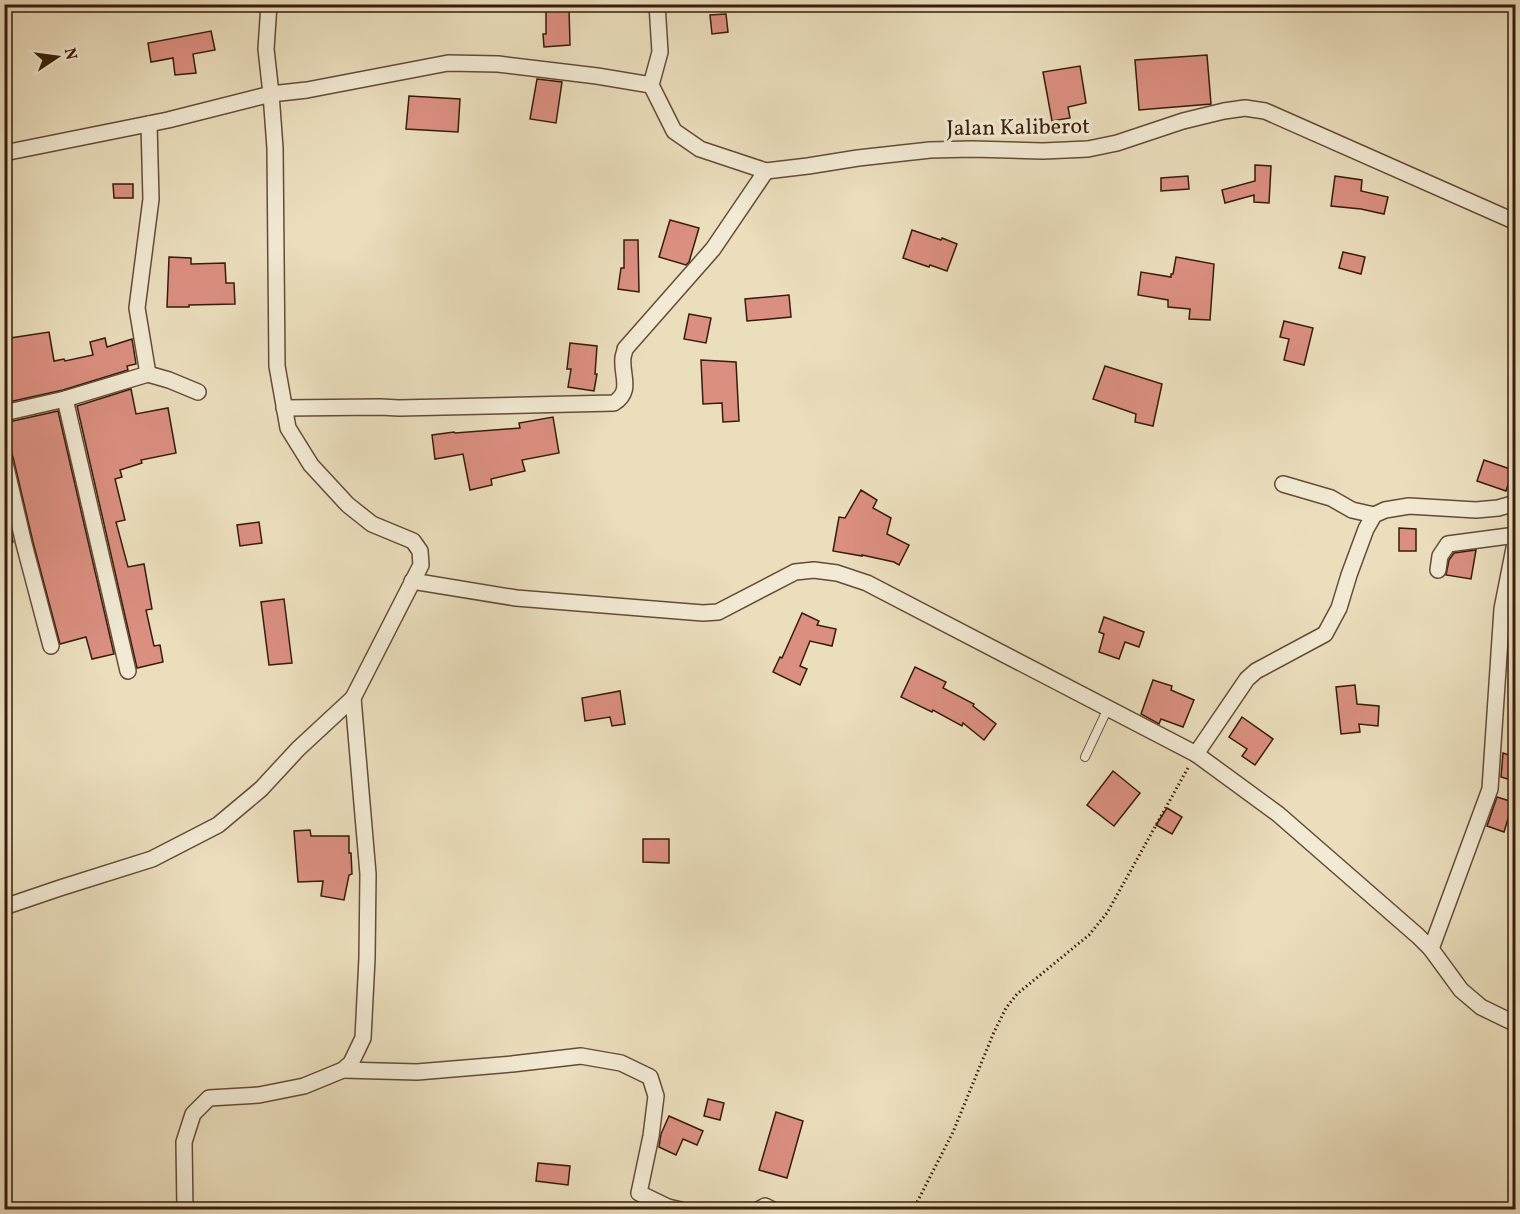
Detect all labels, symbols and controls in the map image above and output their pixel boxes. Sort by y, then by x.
north arrow [27,27,87,87]
text: N [58,46,82,63]
street label: Jalan Kaliberot [946,112,1090,145]

